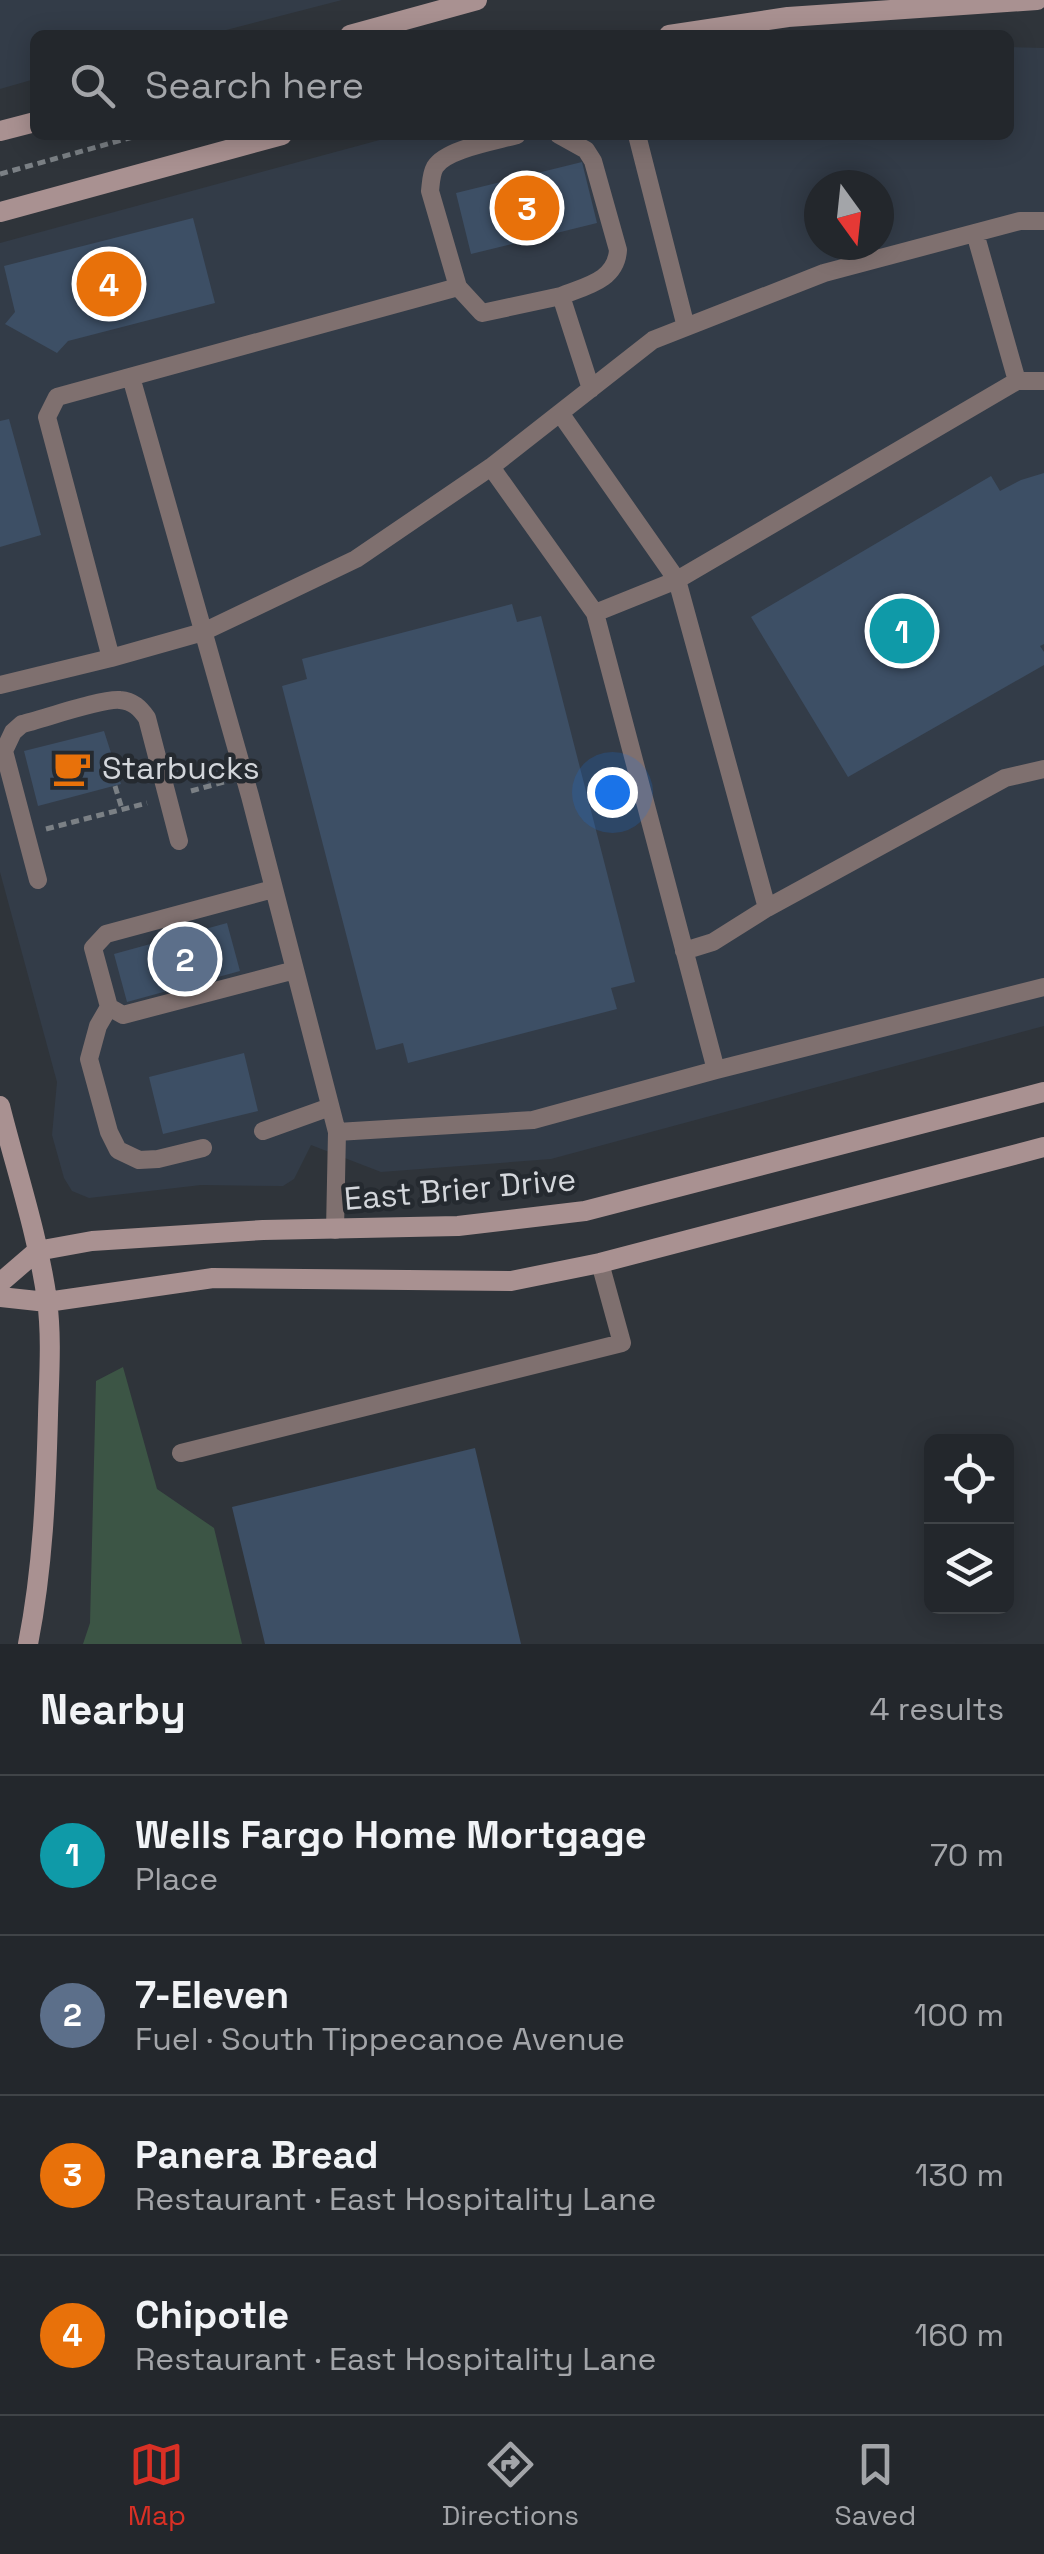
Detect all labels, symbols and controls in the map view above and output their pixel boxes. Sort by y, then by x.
search box [30,30,1014,140]
icon: search [65,58,120,113]
text: Search here [145,61,364,109]
pin: 3 [494,170,560,246]
north arrow [804,170,894,260]
pin: 4 [76,246,142,322]
pin: 1 [870,594,934,668]
cafe icon: Starbucks [51,747,93,789]
place label: Starbucks [102,748,260,788]
your location [587,767,638,818]
pin: 2 [152,922,218,996]
street label: East Brier Drive [342,1159,578,1219]
map controls [924,1434,1014,1614]
button: locate [924,1434,1014,1524]
button: layers [924,1524,1014,1614]
text: Nearby [40,1683,186,1736]
text: 4 results [869,1689,1004,1729]
text: Wells Fargo Home Mortgage [135,1811,647,1859]
text: 1 [65,1835,80,1875]
text: 70 m [930,1835,1004,1875]
text: Place [135,1859,218,1899]
text: 7-Eleven [135,1971,289,2019]
text: 2 [63,1995,82,2035]
text: 100 m [914,1995,1004,2035]
text: Fuel · South Tippecanoe Avenue [135,2019,625,2059]
text: Panera Bread [135,2131,378,2179]
text: 3 [63,2155,82,2195]
text: 130 m [915,2155,1004,2195]
text: Restaurant · East Hospitality Lane [135,2179,657,2219]
text: Chipotle [135,2291,289,2339]
text: 4 [62,2315,83,2355]
text: 160 m [915,2315,1004,2355]
text: Restaurant · East Hospitality Lane [135,2339,657,2379]
tab: Map [128,2437,186,2533]
tab: Directions [442,2437,579,2533]
tab: Saved [835,2437,916,2533]

